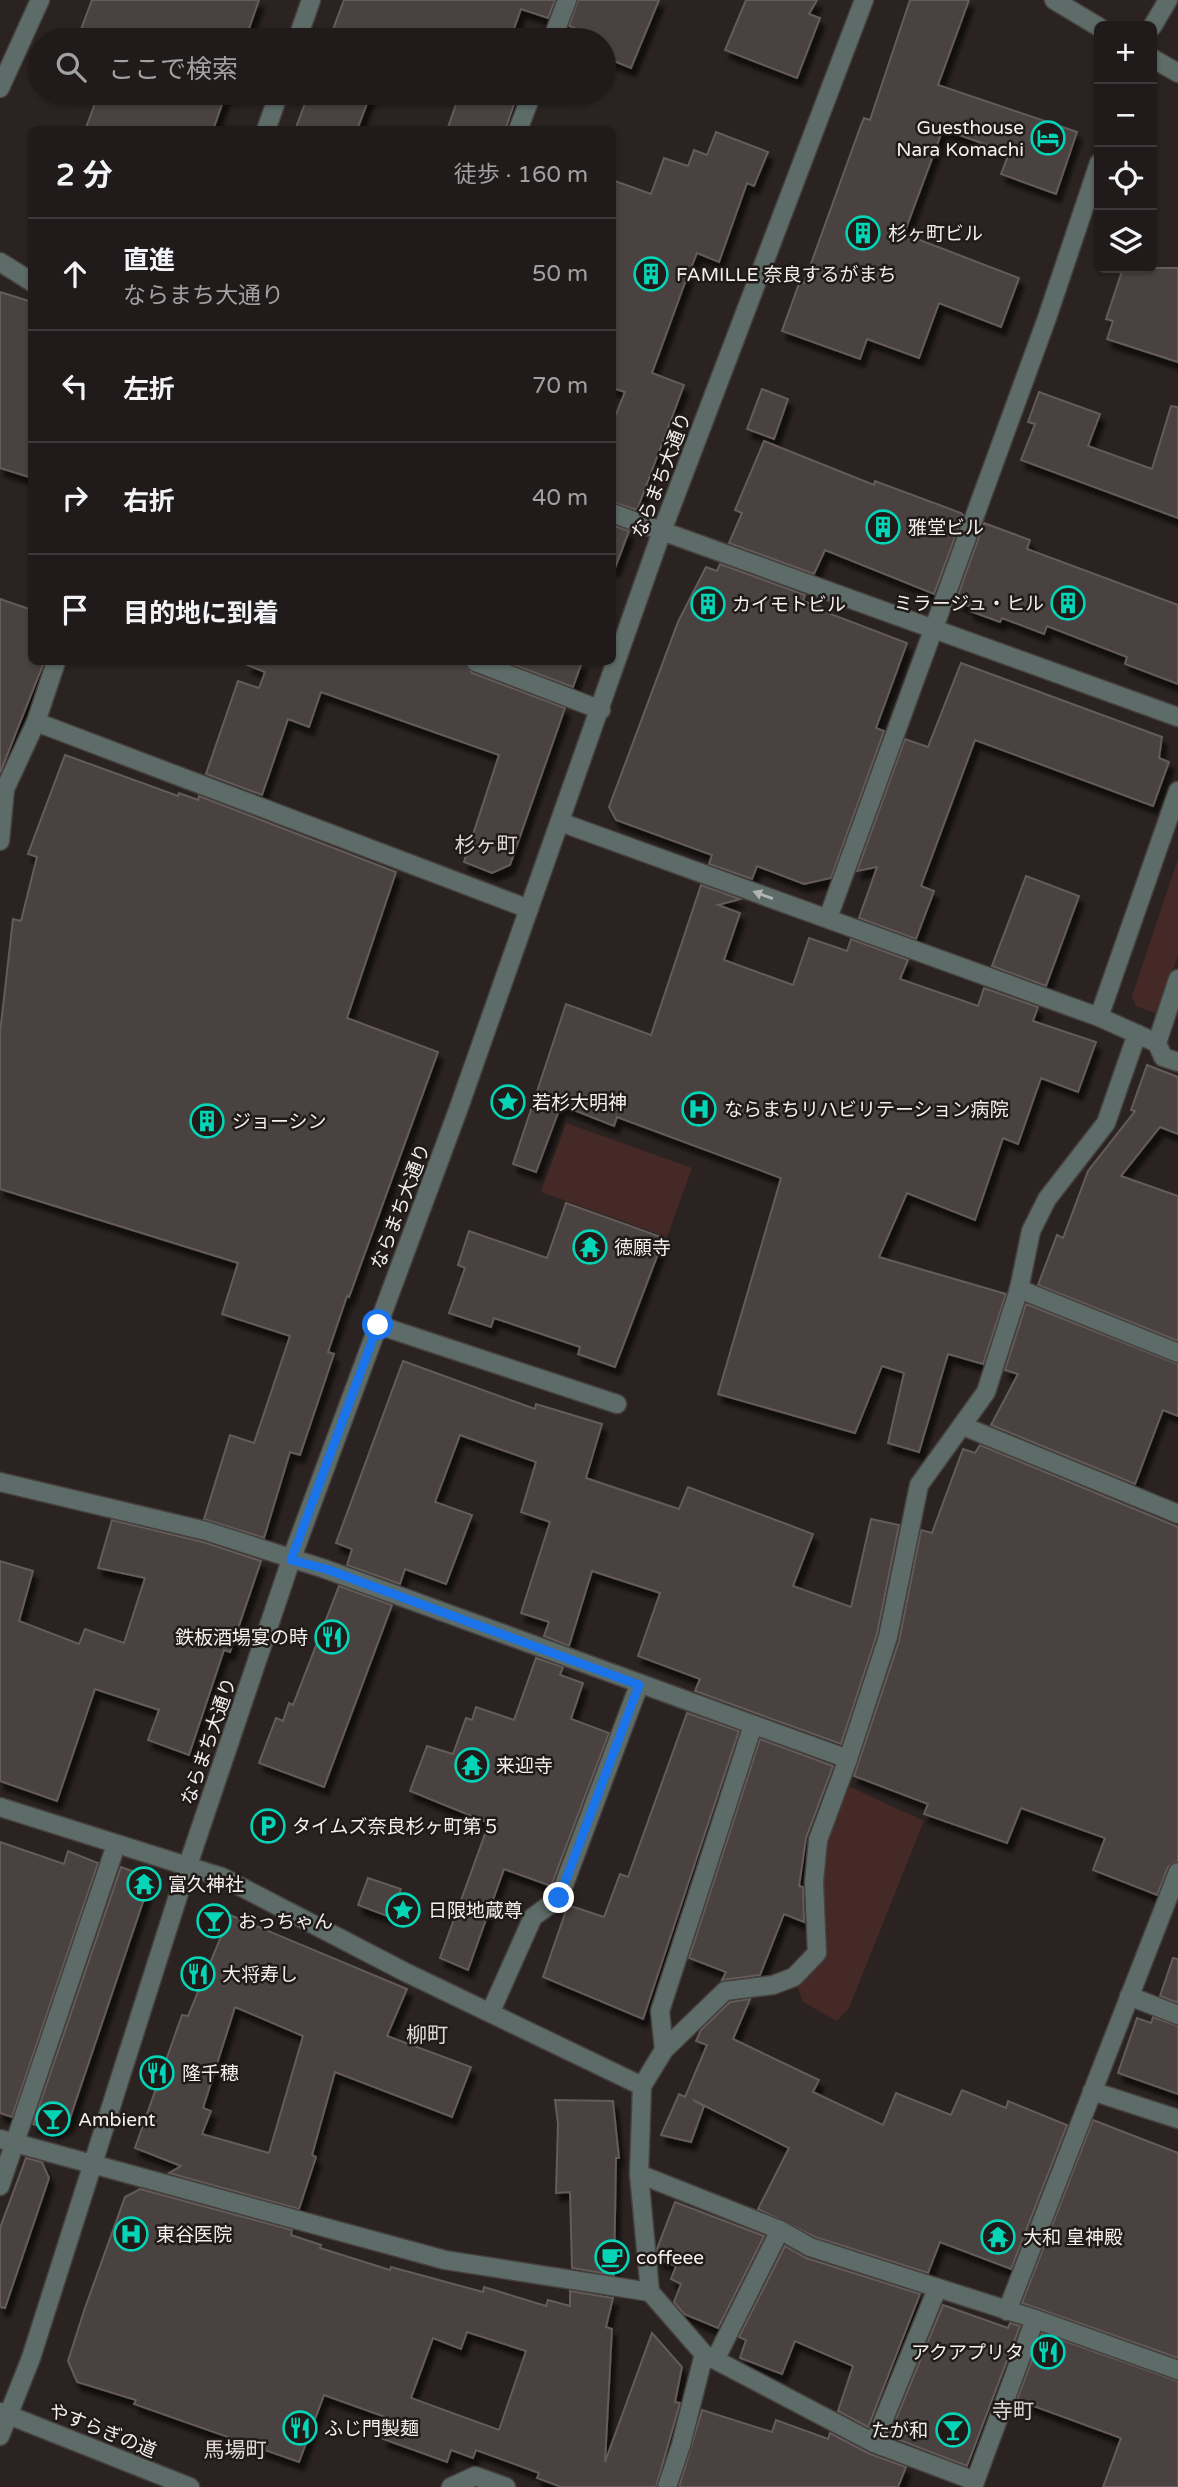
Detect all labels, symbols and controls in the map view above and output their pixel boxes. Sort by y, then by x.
map controls [1094,21,1157,273]
button: + [1094,21,1157,84]
search box [28,28,616,105]
icon: search [52,48,90,86]
text: ここで検索 [108,54,238,85]
button: − [1094,84,1157,147]
place label: Guesthouse Nara Komachi [896,117,1024,161]
hotel icon: Guesthouse Nara Komachi [1029,119,1067,157]
button: locate [1094,147,1157,210]
text: 2 分 [56,157,113,194]
text: 徒歩 · 160 m [454,161,588,189]
button: layers [1094,210,1157,273]
building icon: 杉ヶ町ビル [844,214,882,252]
place label: 杉ヶ町ビル [888,223,983,245]
text: 直進 [123,245,175,276]
icon: ahead [56,255,94,293]
building icon: FAMILLE 奈良するがまち [632,255,670,293]
text: 50 m [532,260,588,288]
place label: FAMILLE 奈良するがまち [676,264,896,286]
text: ならまち大通り [123,282,284,310]
icon: left [56,367,94,405]
text: 70 m [532,372,588,400]
text: 左折 [123,374,175,405]
street label: ならまち大通り [628,409,696,541]
icon: right [56,479,94,517]
text: 40 m [532,484,588,512]
text: 右折 [123,486,175,517]
building icon: 雅堂ビル [864,508,902,546]
place label: 雅堂ビル [908,517,984,539]
building icon: ミラージュ・ヒル [1049,584,1087,622]
building icon: カイモトビル [689,585,727,623]
icon: arrive [56,591,94,629]
place label: ミラージュ・ヒル [894,593,1044,615]
place label: カイモトビル [732,594,846,616]
text: 目的地に到着 [123,598,279,629]
district label: 杉ヶ町 [455,833,518,858]
one-way arrow [753,889,774,900]
place icon: 若杉大明神 [489,1083,527,1121]
hospital icon: ならまちリハビリテーション病院 [680,1090,718,1128]
place label: 若杉大明神 [532,1092,627,1114]
place label: ならまちリハビリテーション病院 [724,1099,1009,1121]
building icon: ジョーシン [188,1102,226,1140]
place label: ジョーシン [232,1111,327,1133]
street label: ならまち大通り [367,1140,435,1272]
temple icon: 徳願寺 [571,1228,609,1266]
place label: 徳願寺 [614,1237,671,1259]
route start [362,1309,393,1340]
restaurant icon: 鉄板酒場宴の時 [313,1618,351,1656]
place label: 鉄板酒場宴の時 [175,1627,308,1649]
street label: ならまち大通り [177,1675,241,1808]
temple icon: 来迎寺 [453,1746,491,1784]
place label: 来迎寺 [496,1755,553,1777]
parking icon: タイムズ奈良杉ヶ町第５ [249,1807,287,1845]
place label: タイムズ奈良杉ヶ町第５ [292,1816,501,1838]
temple icon: 富久神社 [125,1865,163,1903]
place label: 富久神社 [168,1874,244,1896]
route end [543,1882,574,1913]
place icon: 日限地蔵尊 [384,1891,422,1929]
place label: 日限地蔵尊 [428,1900,523,1922]
bar icon: おっちゃん [195,1902,233,1940]
place label: おっちゃん [238,1911,333,1933]
restaurant icon: 大将寿し [179,1955,217,1993]
place label: 大将寿し [222,1964,298,1986]
district label: 柳町 [406,2023,448,2048]
restaurant icon: 隆千穂 [138,2054,176,2092]
place label: 隆千穂 [182,2063,239,2085]
bar icon: Ambient [34,2100,72,2138]
place label: Ambient [78,2109,156,2131]
hospital icon: 東谷医院 [112,2215,150,2253]
temple icon: 大和 皇神殿 [979,2218,1017,2256]
place label: 東谷医院 [156,2224,232,2246]
place label: 大和 皇神殿 [1023,2227,1123,2249]
cafe icon: coffeee [593,2238,631,2276]
place label: coffeee [636,2247,704,2269]
restaurant icon: アクアプリタ [1029,2333,1067,2371]
place label: アクアプリタ [911,2342,1024,2364]
street label: やすらぎの道 [46,2399,160,2462]
district label: 寺町 [992,2399,1034,2424]
restaurant icon: ふじ門製麺 [281,2409,319,2447]
bar icon: たが和 [934,2411,972,2449]
place label: ふじ門製麺 [324,2418,419,2440]
place label: たが和 [871,2420,928,2442]
district label: 馬場町 [204,2438,267,2463]

